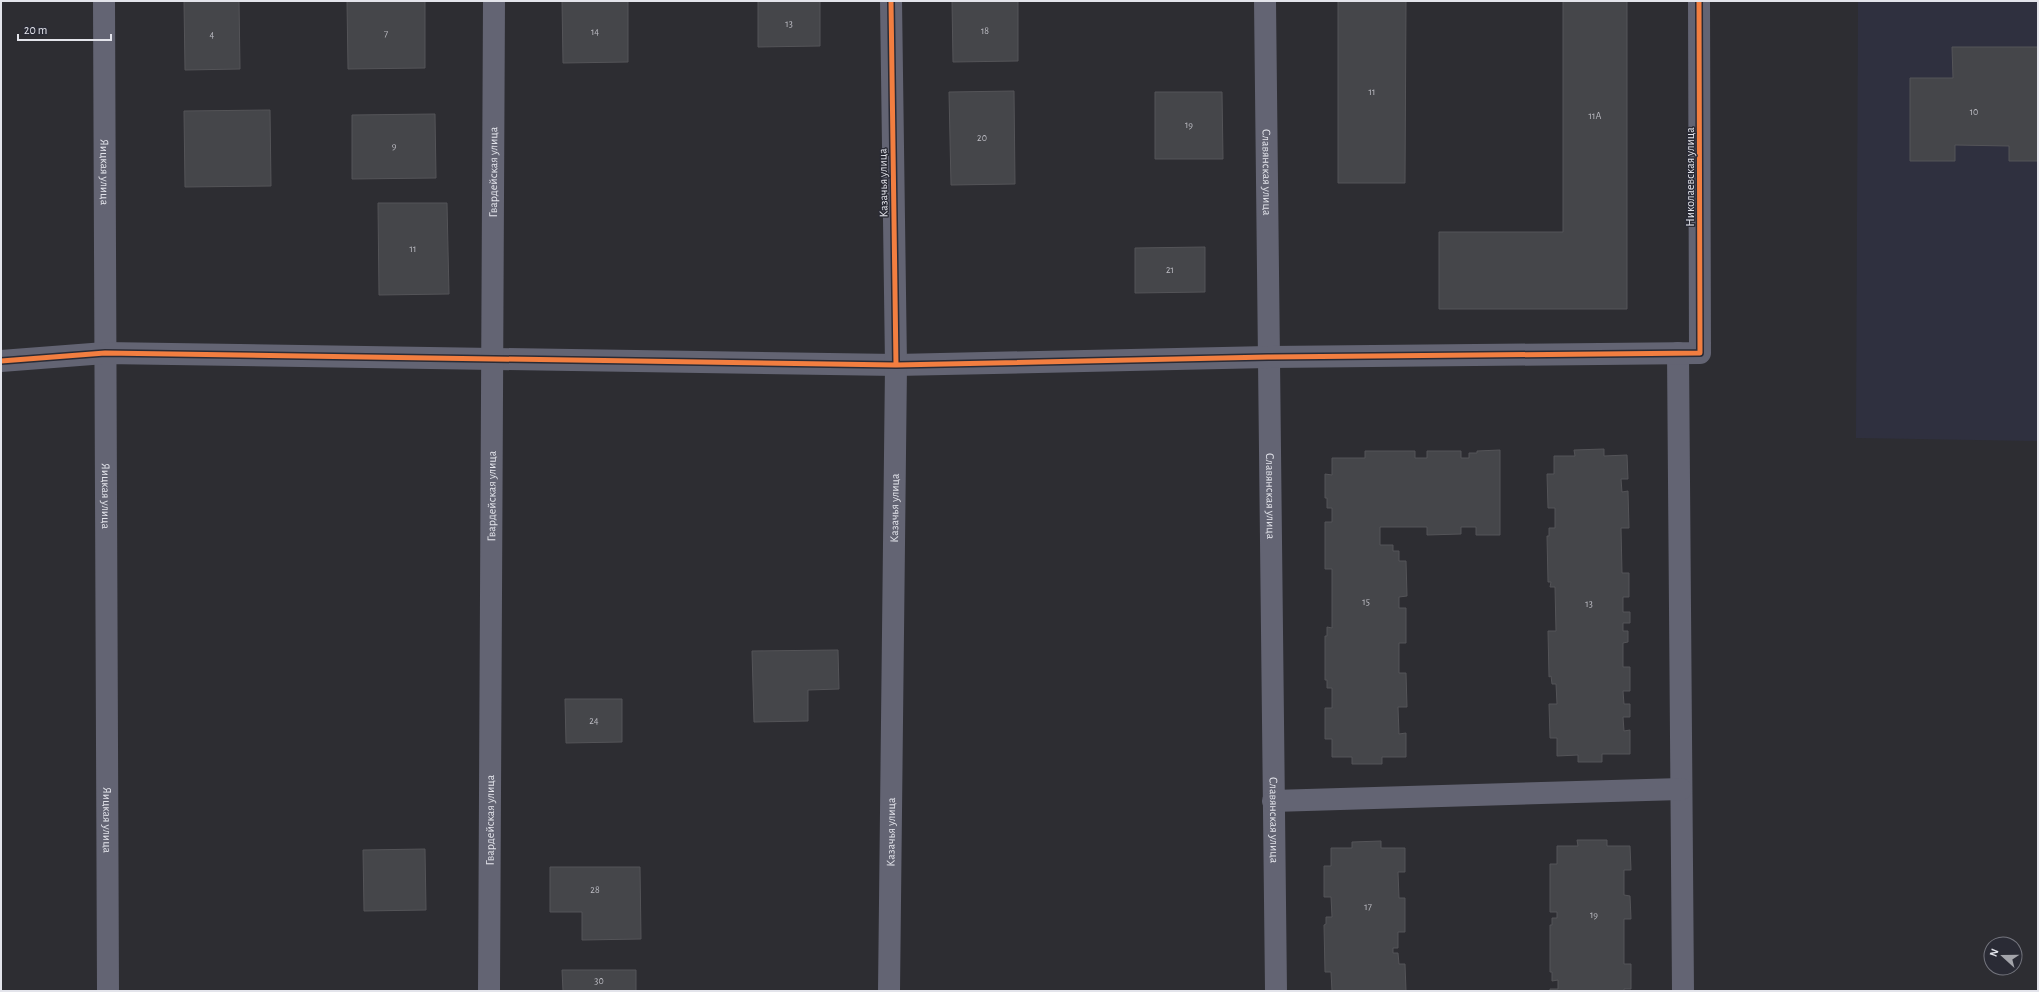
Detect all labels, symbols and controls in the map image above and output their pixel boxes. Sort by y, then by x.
scale bar [18,16,111,42]
house number: 13 [785,19,793,29]
text: 20 m [24,24,47,36]
house number: 18 [981,26,989,36]
house number: 14 [591,27,599,37]
house number: 7 [384,29,388,39]
house number: 4 [210,30,215,40]
house number: 11 [1369,87,1375,97]
house number: 10 [1970,107,1978,117]
house number: 11А [1589,111,1601,121]
house number: 19 [1185,120,1193,130]
street label: Гвардейская улица [487,126,500,217]
street label: Николаевская улица [1684,127,1697,227]
street label: Славянская улица [1260,129,1273,216]
house number: 20 [977,133,987,143]
street label: Яицкая улица [98,139,111,206]
house number: 9 [392,141,397,151]
street label: Казачья улица [876,148,891,218]
house number: 11 [410,244,416,254]
house number: 21 [1166,265,1174,275]
street label: Гвардейская улица [485,450,499,541]
street label: Славянская улица [1264,453,1277,540]
street label: Яицкая улица [99,463,112,530]
street label: Казачья улица [888,473,902,543]
house number: 15 [1362,597,1370,607]
house number: 13 [1585,599,1593,609]
house number: 24 [589,716,599,726]
street label: Гвардейская улица [484,774,497,865]
street label: Славянская улица [1267,777,1281,864]
street label: Яицкая улица [100,787,113,854]
street label: Казачья улица [884,797,898,867]
house number: 28 [590,885,600,895]
house number: 17 [1364,902,1372,912]
house number: 19 [1590,910,1598,920]
north arrow [1983,936,2023,976]
text: N [1988,947,2001,958]
house number: 30 [594,976,604,986]

